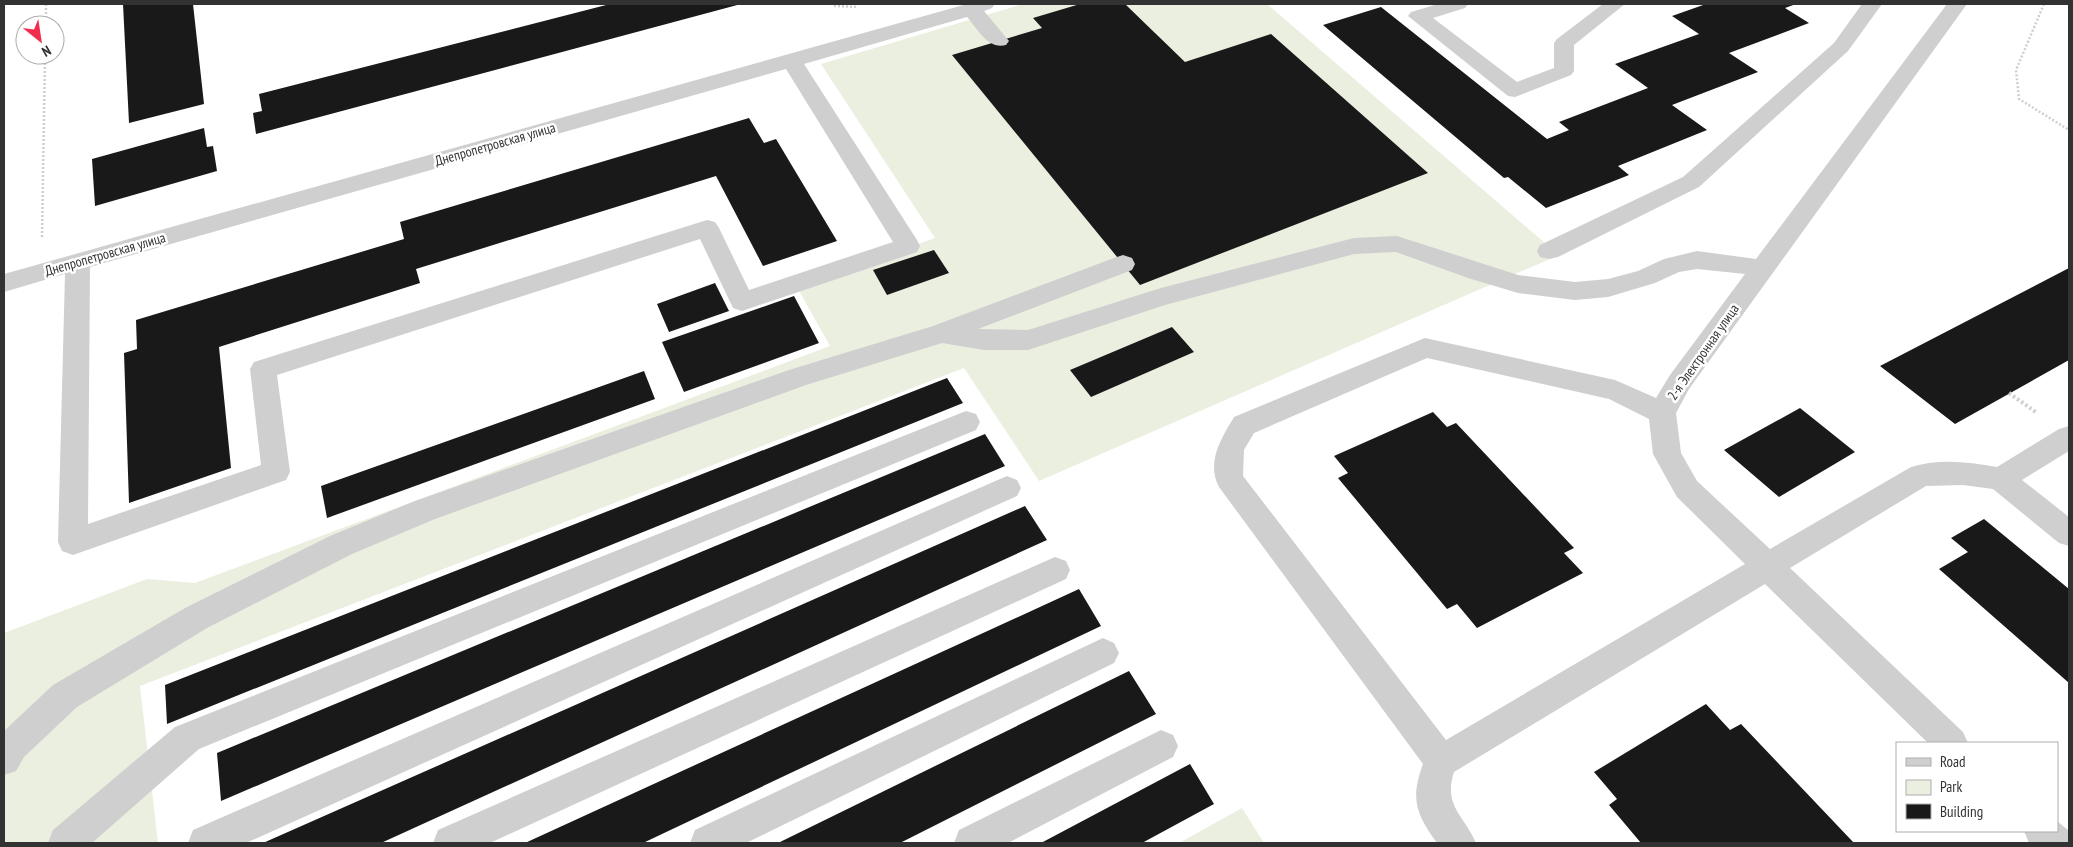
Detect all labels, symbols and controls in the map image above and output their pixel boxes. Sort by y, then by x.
north arrow [15,15,65,65]
text: N [39,42,54,61]
street label: Днепропетровская улица [433,118,557,170]
street label: Днепропетровская улица [43,228,167,280]
street label: 2-я Электронная улица [1663,300,1743,404]
legend [1896,742,2058,832]
text: Road [1940,752,1966,771]
text: Park [1940,777,1962,796]
text: Building [1940,802,1983,821]

